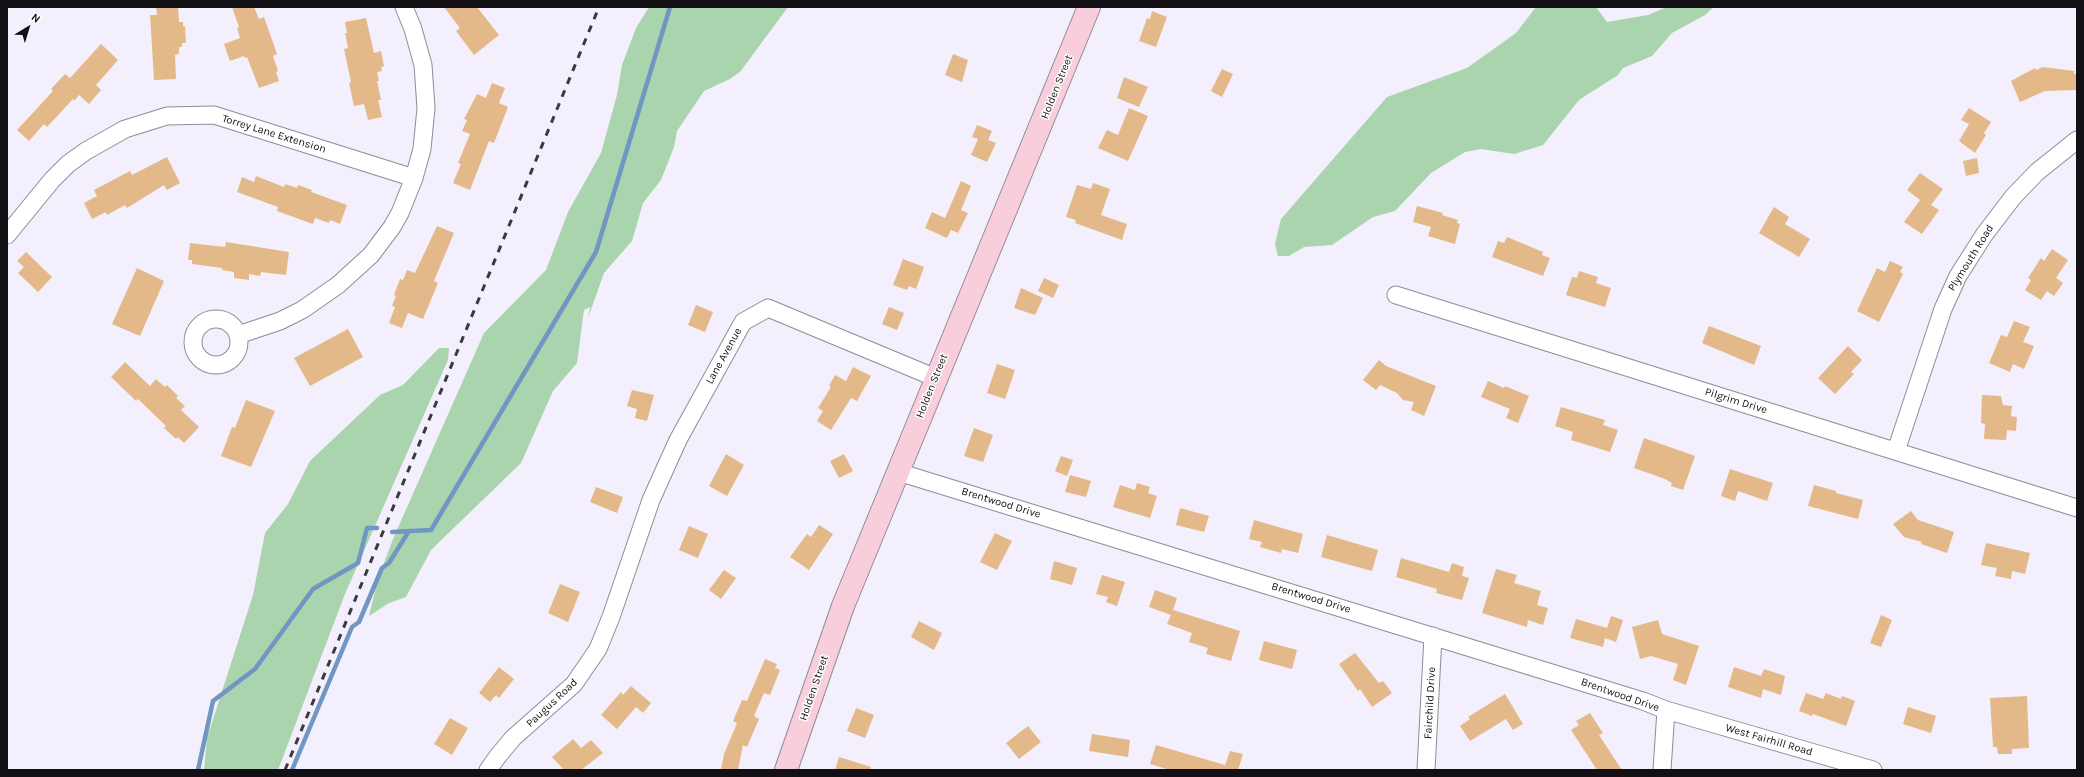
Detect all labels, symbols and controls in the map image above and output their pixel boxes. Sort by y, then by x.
north arrow [8,8,48,48]
text: N [29,11,43,26]
street label: Holden Street [1038,53,1076,121]
street label: Torrey Lane Extension [220,112,328,156]
street label: Plymouth Road [1945,222,1997,294]
street label: Lane Avenue [703,326,745,386]
street label: Holden Street [913,352,951,420]
street label: Pilgrim Drive [1703,385,1769,417]
street label: Brentwood Drive [960,485,1042,521]
street label: Brentwood Drive [1270,580,1352,616]
street label: Holden Street [797,654,831,722]
street label: Fairchild Drive [1422,667,1438,739]
street label: Brentwood Drive [1579,675,1661,715]
street label: Paugus Road [524,676,580,730]
street label: West Fairhill Road [1724,721,1814,759]

